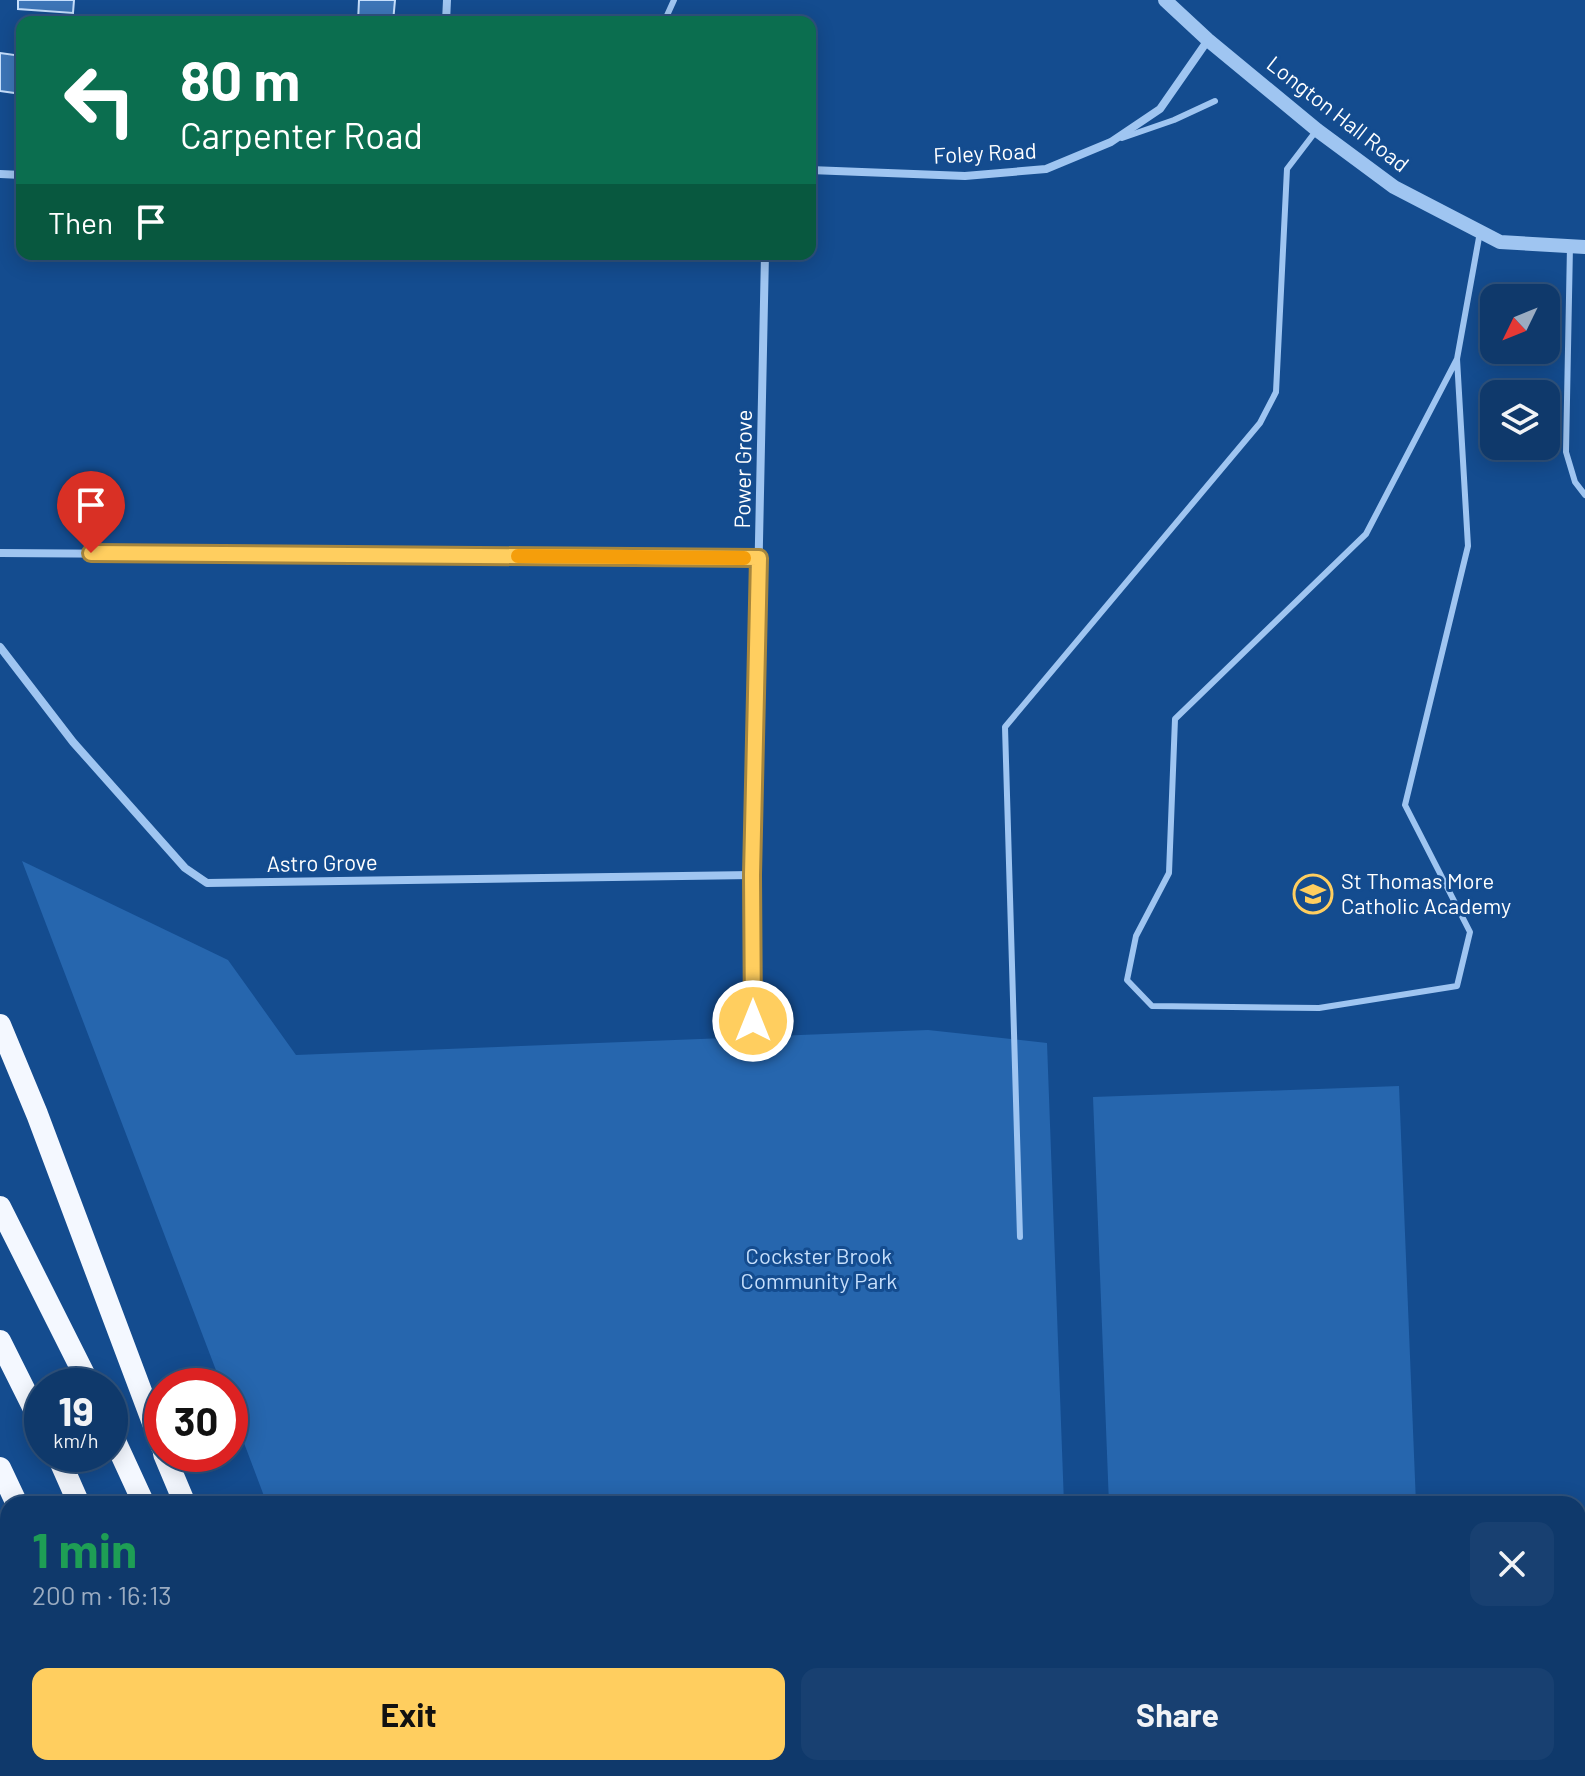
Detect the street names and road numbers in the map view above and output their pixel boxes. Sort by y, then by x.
street label: Longton Hall Road [1263,50,1415,177]
street label: Foley Road [933,136,1037,168]
street label: Power Grove [728,409,756,528]
street label: Astro Grove [266,848,378,876]

